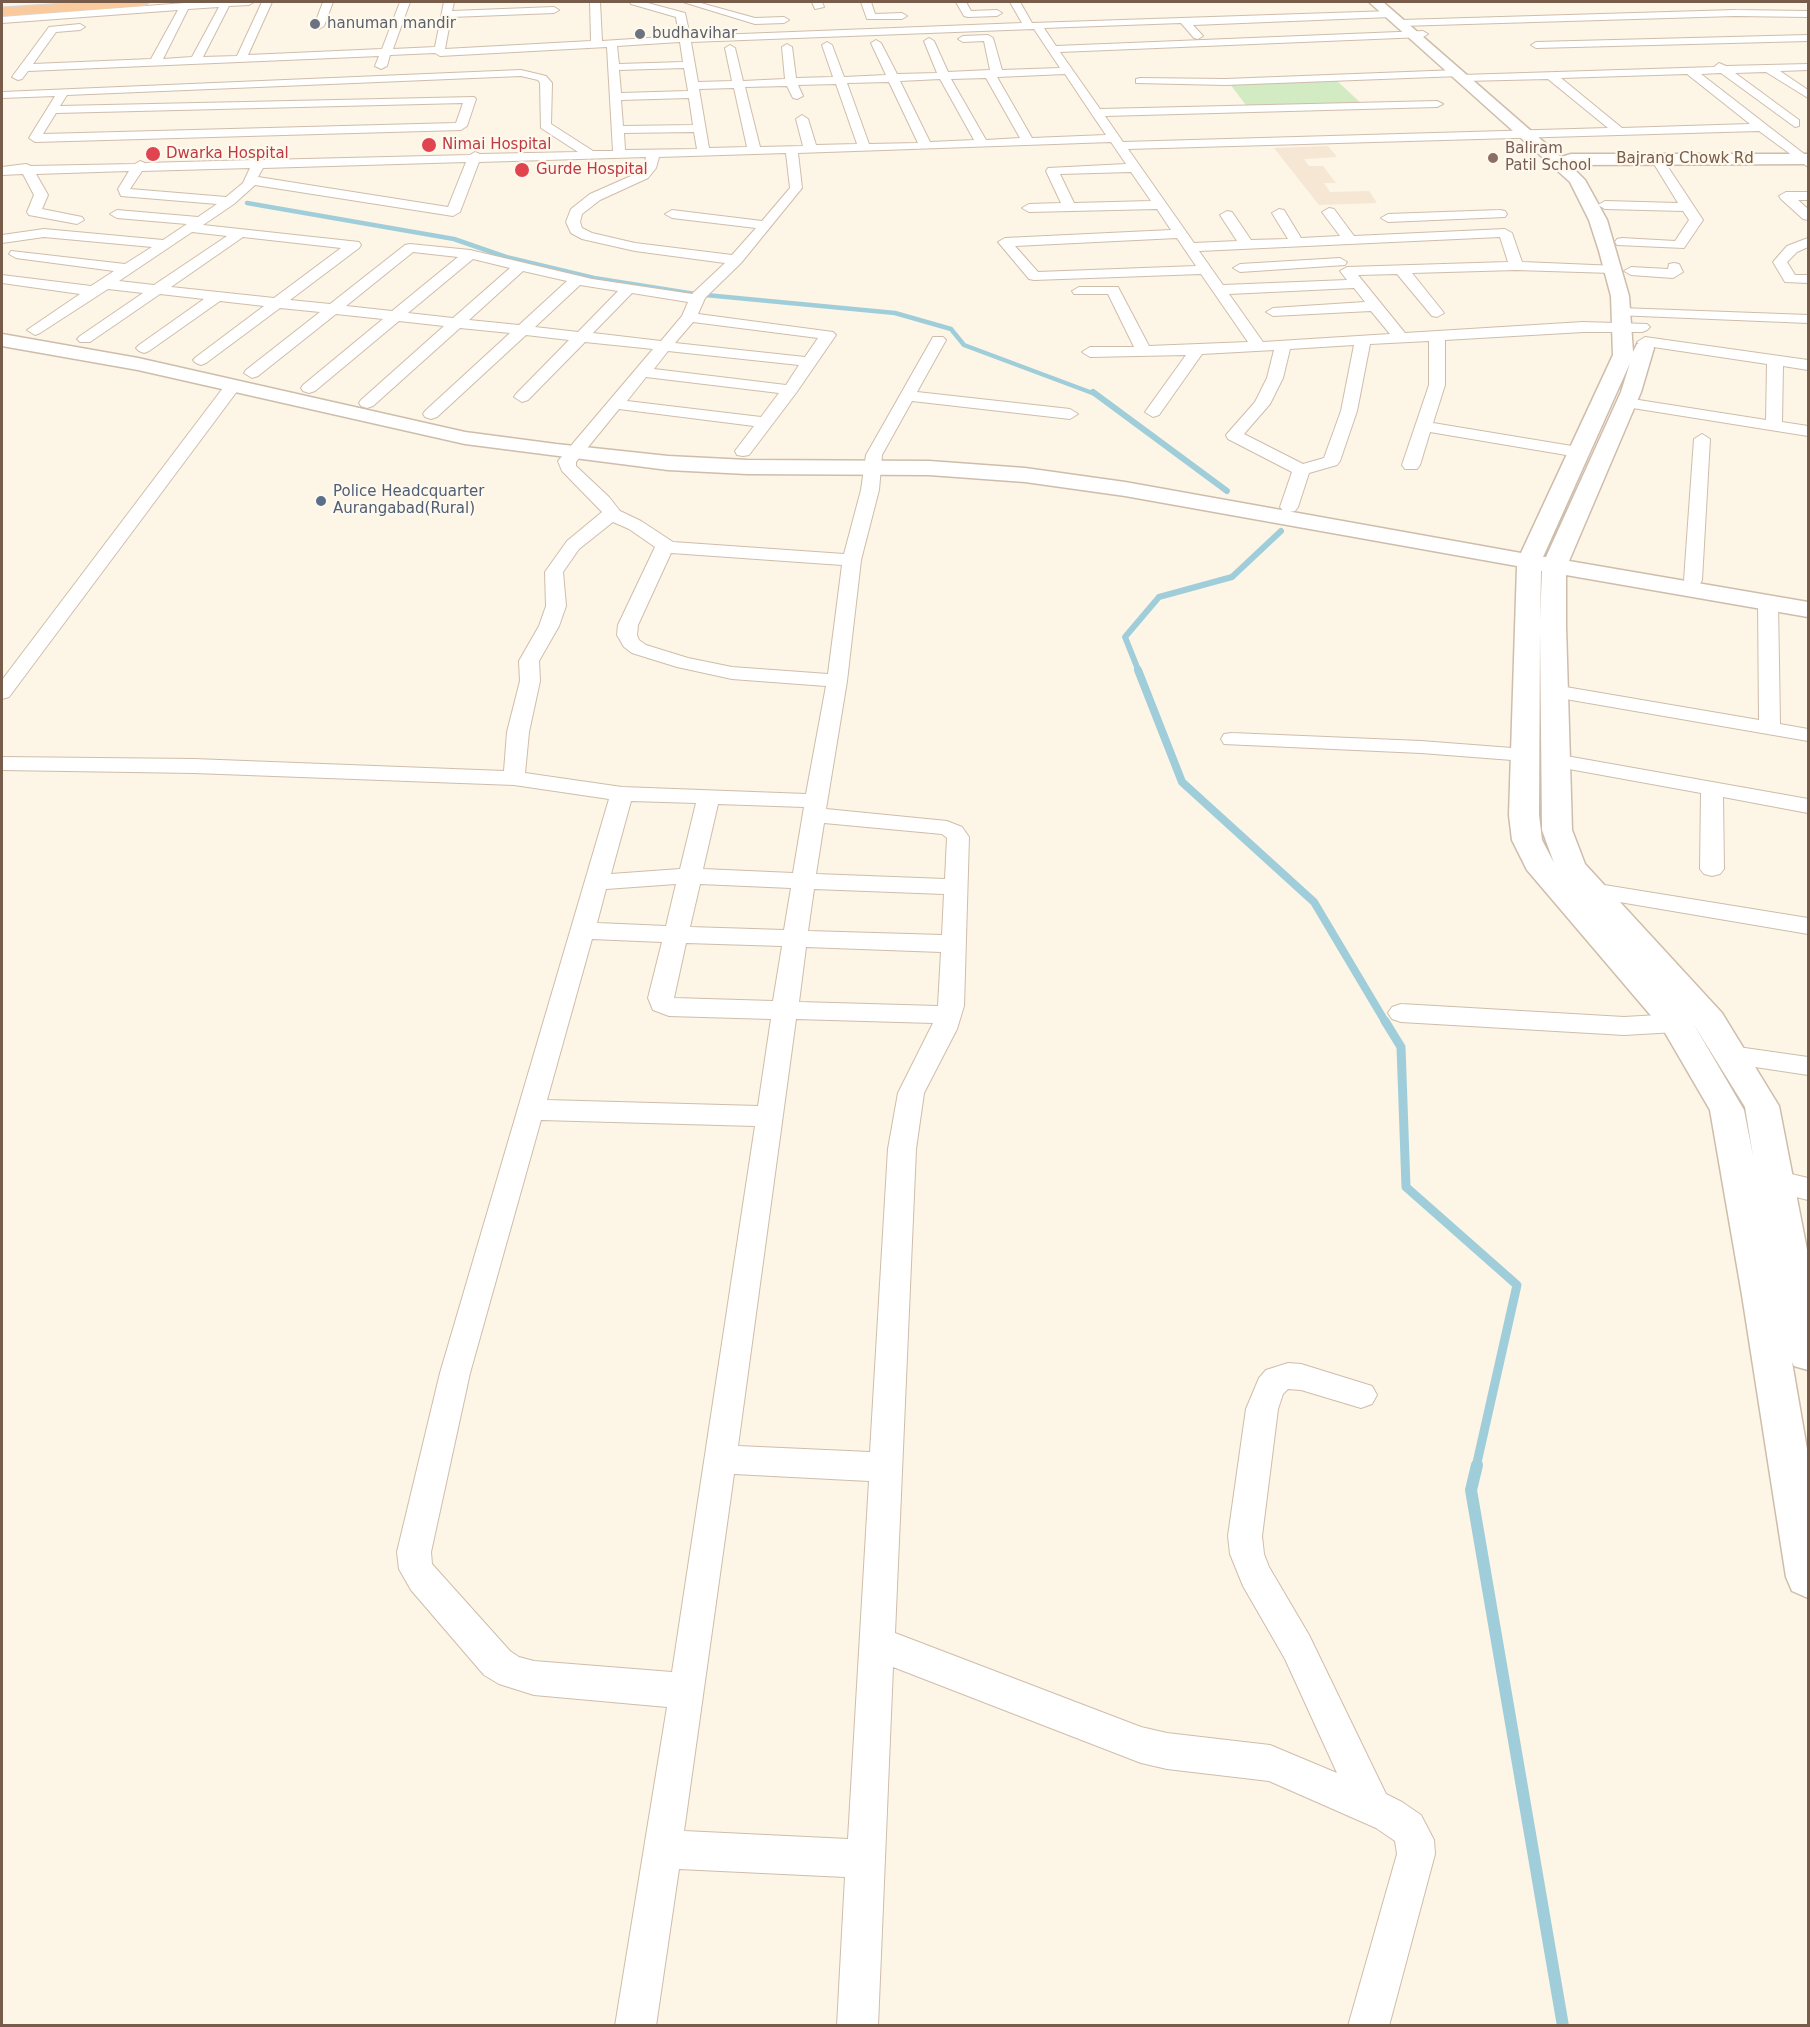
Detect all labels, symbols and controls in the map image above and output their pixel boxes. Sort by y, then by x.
place label: hanuman mandir [327,15,456,33]
marker: hanuman mandir [308,17,322,31]
place label: budhavihar [652,25,737,43]
marker: budhavihar [633,27,647,41]
marker: Nimai Hospital [420,136,438,154]
place label: Nimai Hospital [442,136,551,154]
place label: Baliram Patil School [1505,140,1591,175]
marker: Dwarka Hospital [144,145,162,163]
place label: Dwarka Hospital [166,145,289,163]
street label: Bajrang Chowk Rd [1616,150,1754,168]
marker: Baliram Patil School [1486,151,1500,165]
marker: Gurde Hospital [513,161,531,179]
place label: Gurde Hospital [536,161,648,179]
place label: Police Headcquarter Aurangabad(Rural) [333,483,484,518]
marker: Police Headcquarter Aurangabad(Rural) [314,494,328,508]

